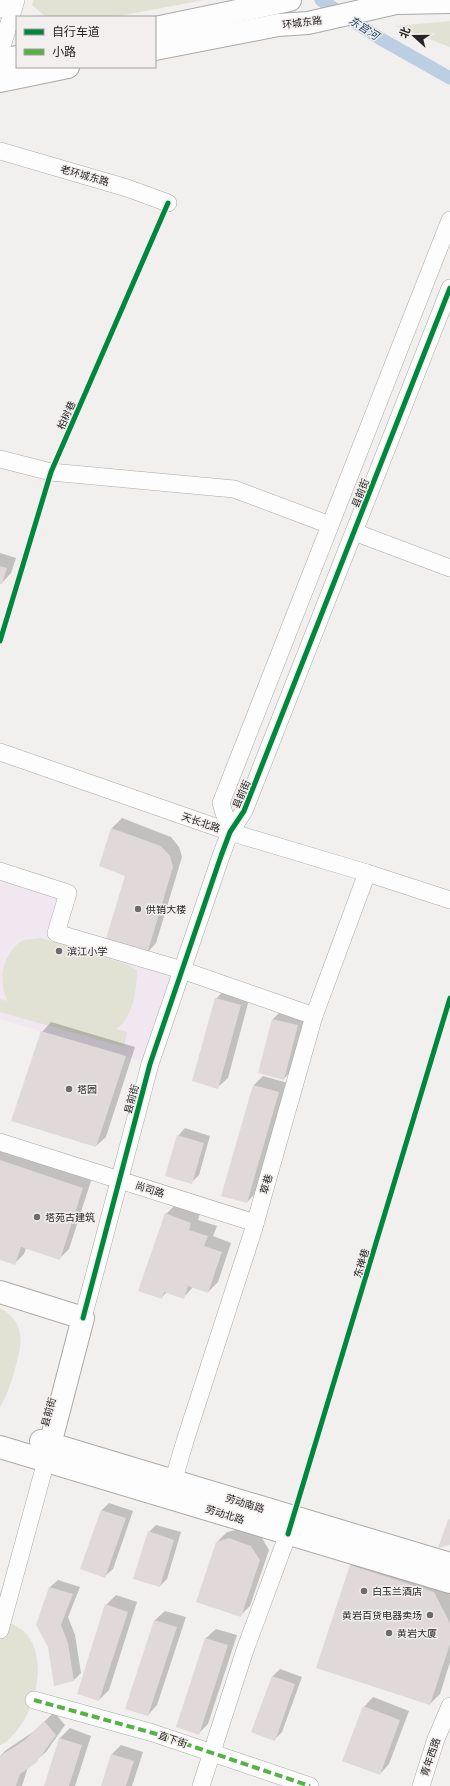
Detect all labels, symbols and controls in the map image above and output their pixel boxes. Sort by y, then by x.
water label: 东官河 [346,13,383,44]
street label: 环城东路 [281,14,323,31]
legend [16,16,156,68]
north arrow [394,16,434,56]
text: 自行车道 [52,24,100,39]
text: 北 [396,25,413,40]
text: 小路 [52,44,76,59]
street label: 老环城东路 [59,162,111,189]
street label: 柏树巷 [54,399,78,432]
street label: 县前街 [349,477,372,510]
street label: 县前街 [230,778,253,811]
street label: 天长北路 [180,810,222,835]
place label: 供销大楼 [145,903,186,916]
marker: 供销大楼 [133,904,143,914]
place label: 滨江小学 [67,945,107,958]
marker: 滨江小学 [54,946,64,956]
place label: 塔园 [77,1083,97,1096]
street label: 县前街 [121,1083,142,1115]
marker: 塔园 [64,1084,74,1094]
street label: 草巷 [257,1173,275,1196]
street label: 尚司路 [134,1179,166,1200]
place label: 塔苑古建筑 [45,1211,95,1224]
marker: 塔苑古建筑 [32,1212,42,1222]
street label: 东禅巷 [351,1247,372,1279]
street label: 县前街 [38,1396,59,1428]
street label: 劳动南路 [224,1491,266,1516]
street label: 劳动北路 [204,1502,246,1527]
place label: 白玉兰酒店 [372,1585,422,1598]
marker: 白玉兰酒店 [359,1586,369,1596]
place label: 黄岩百货电器卖场 [342,1609,422,1622]
marker: 黄岩百货电器卖场 [425,1610,435,1620]
place label: 黄岩大厦 [397,1627,437,1640]
marker: 黄岩大厦 [384,1628,394,1638]
street label: 直下街 [157,1728,189,1751]
street label: 青年西路 [418,1736,443,1778]

